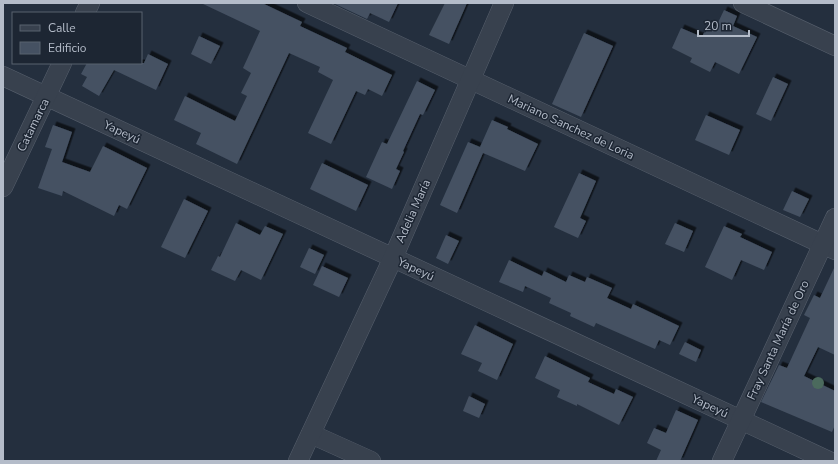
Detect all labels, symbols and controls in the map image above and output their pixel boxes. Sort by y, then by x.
legend [12,12,142,64]
scale bar [698,12,749,38]
text: 20 m [704,18,732,34]
text: Calle [48,20,76,36]
text: Edificio [48,40,87,56]
street label: Mariano Sanchez de Loria [505,91,637,163]
street label: Catamarca [13,96,53,154]
street label: Yapeyú [100,116,143,147]
street label: Adelia María [392,177,434,245]
street label: Yapeyú [394,253,437,284]
street label: Fray Santa María de Oro [743,277,813,402]
street label: Yapeyú [688,390,731,421]

